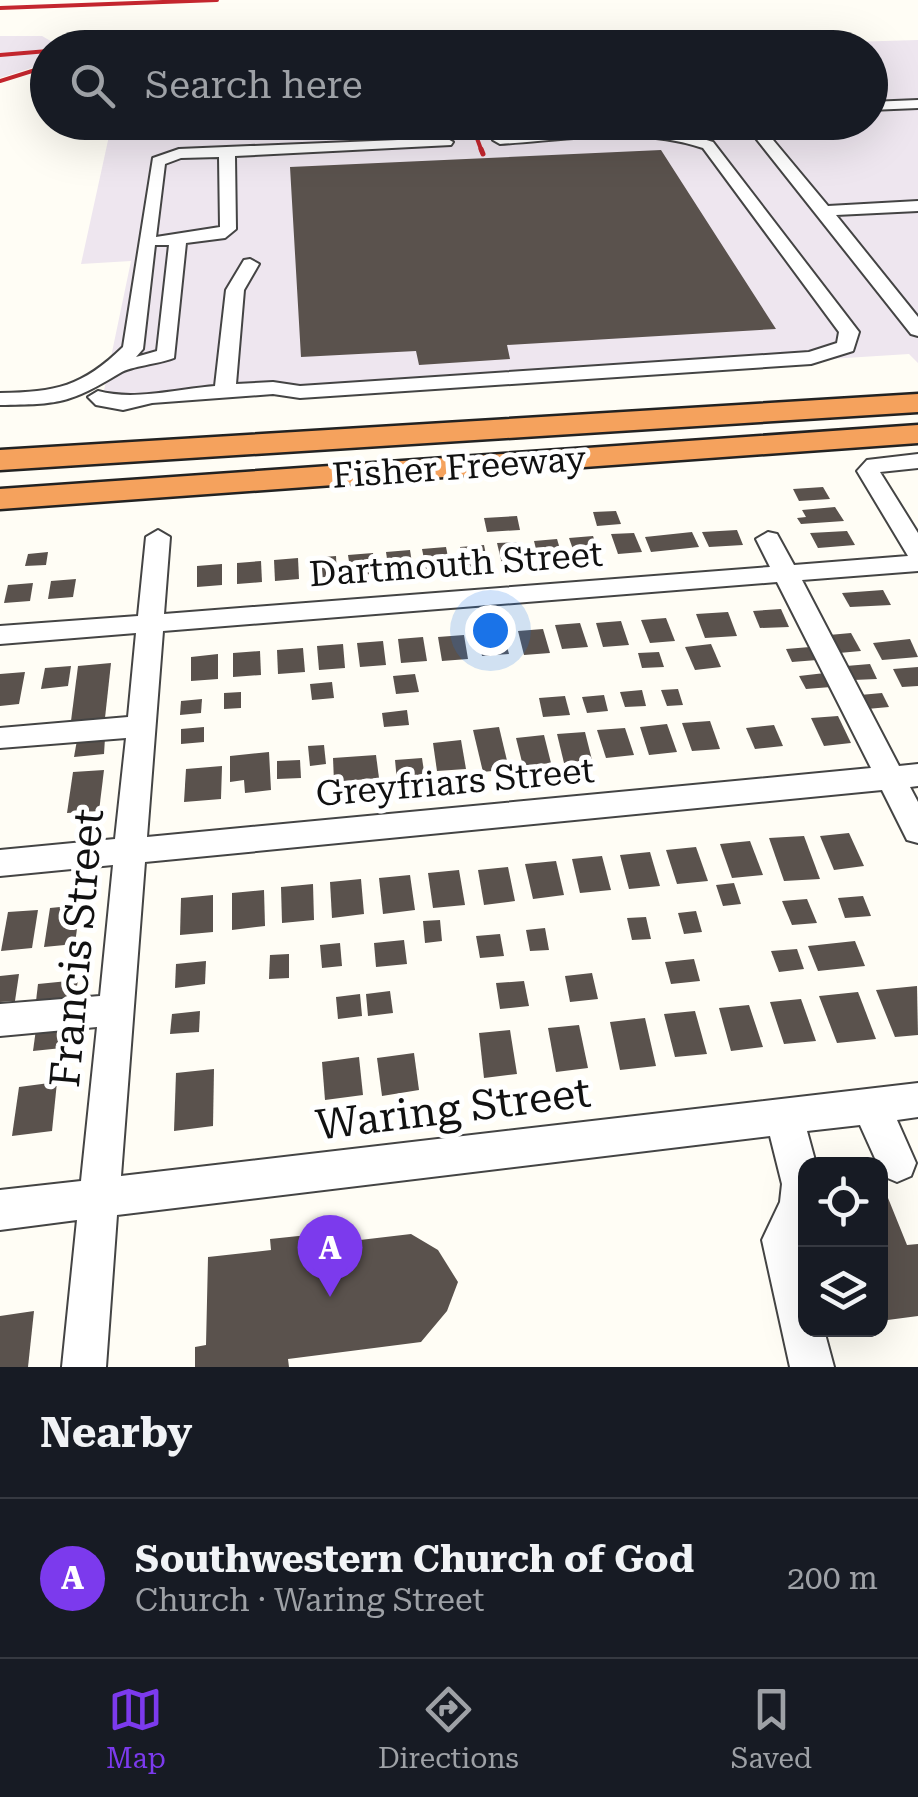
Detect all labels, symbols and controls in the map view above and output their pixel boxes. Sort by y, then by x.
search box [30,30,888,140]
icon: search [65,58,120,113]
text: Search here [145,63,363,107]
street label: Fisher Freeway [331,438,588,497]
street label: Dartmouth Street [308,534,604,595]
your location [465,605,516,656]
street label: Greyfriars Street [314,750,596,815]
street label: Francis Street [40,807,113,1089]
street label: Waring Street [313,1067,593,1150]
map controls [798,1157,888,1337]
button: locate [798,1157,888,1247]
pin: A [298,1214,362,1297]
button: layers [798,1247,888,1337]
text: Nearby [40,1408,192,1457]
text: Southwestern Church of God [135,1537,694,1581]
text: A [61,1559,84,1597]
text: 200 m [787,1559,878,1597]
text: Church · Waring Street [135,1581,484,1619]
tab: Map [106,1682,166,1775]
tab: Directions [378,1682,519,1775]
tab: Saved [731,1682,812,1775]

